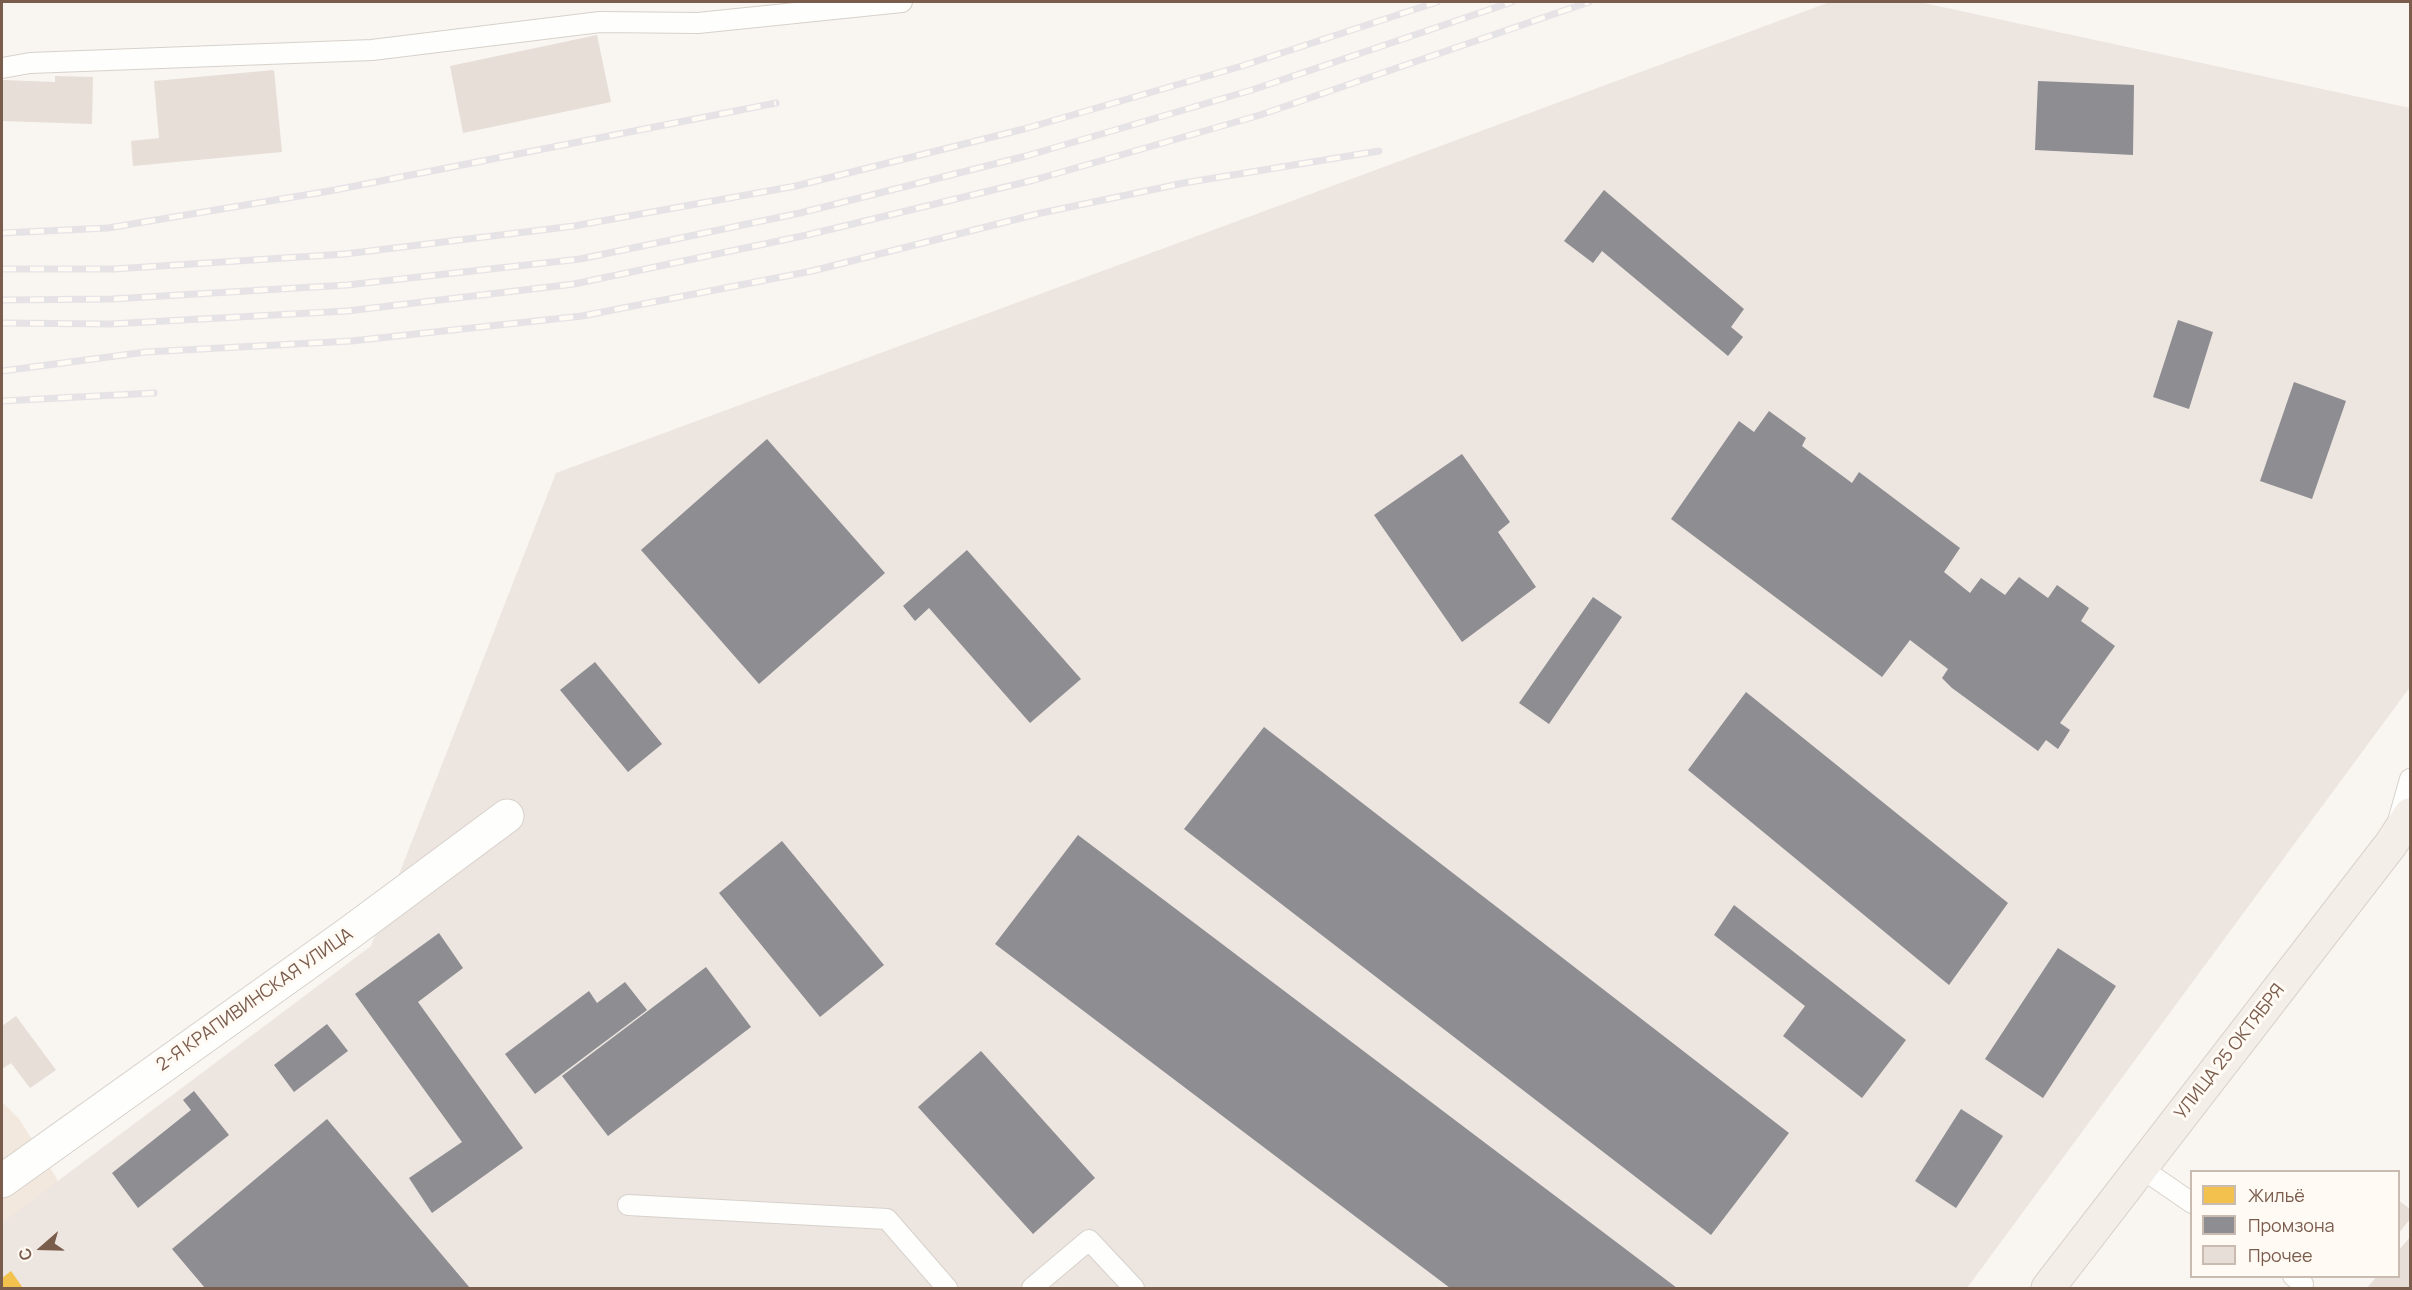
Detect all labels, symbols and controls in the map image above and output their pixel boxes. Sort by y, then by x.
street label: 2-Я КРАПИВИНСКАЯ УЛИЦА [153,924,357,1076]
street label: УЛИЦА 25 ОКТЯБРЯ [2170,980,2290,1124]
legend [2190,1170,2400,1278]
text: Жильё [2248,1183,2305,1207]
text: Промзона [2248,1213,2335,1237]
north arrow [12,1218,72,1278]
text: Прочее [2248,1243,2313,1267]
text: С [13,1245,37,1263]

